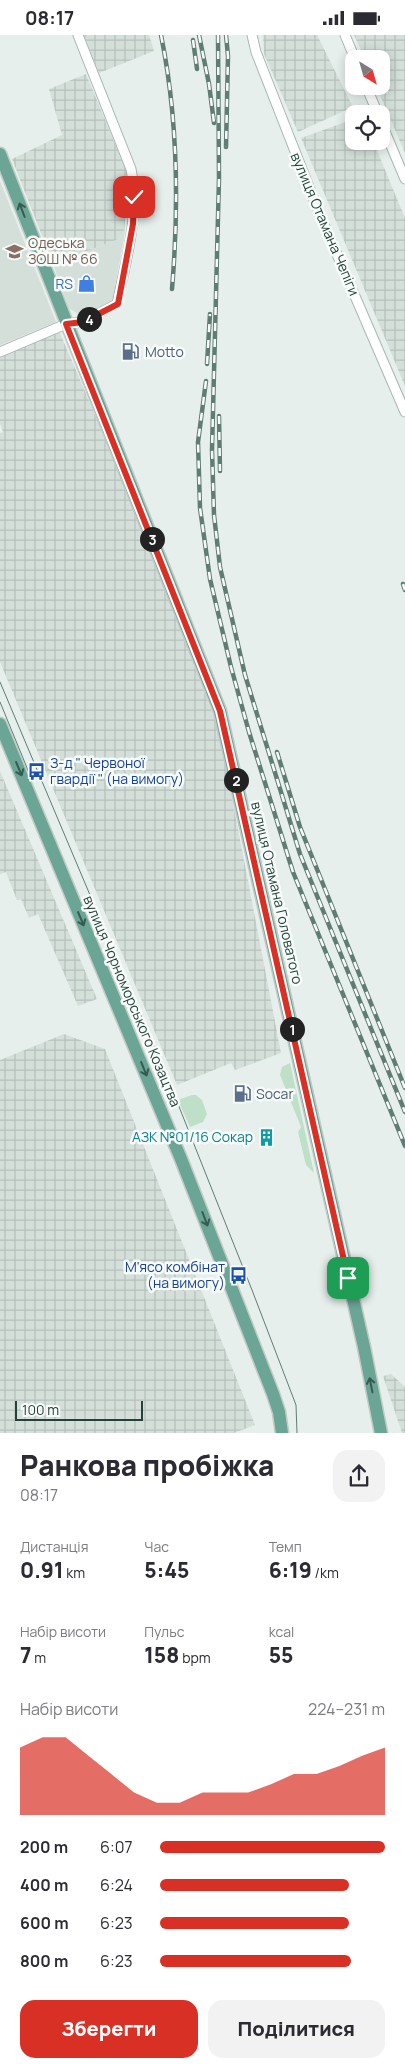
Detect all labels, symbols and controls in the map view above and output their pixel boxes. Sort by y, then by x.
text: 08:17 [25,5,74,31]
north arrow [345,50,390,95]
map controls [345,50,390,150]
button: locate [345,105,390,150]
street label: вулиця Отамана Чепіги [287,149,364,298]
pin [113,176,155,218]
icon: check [120,183,148,211]
one-way arrow [17,203,26,218]
place label: Одеська ЗОШ № 66 [28,233,98,268]
school or university icon: Одеська ЗОШ № 66 [4,241,24,261]
place label: RS [56,274,73,293]
shop icon: RS [77,274,97,294]
pin: 4 [76,307,102,331]
text: 4 [85,310,94,329]
fuel station icon: Motto [121,342,141,362]
place label: Motto [145,342,184,361]
pin: 3 [140,527,164,551]
text: 3 [148,530,157,549]
place label: З-д " Червоної гвардії " (на вимогу) [50,753,184,788]
one-way arrow [14,761,24,776]
bus stop icon: З-д " Червоної гвардії " (на вимогу) [26,761,46,781]
pin: 2 [224,767,248,793]
text: 2 [232,771,241,790]
street label: вулиця Отамана Головатого [247,800,308,986]
street label: вулиця Чорноморського Козацтва [79,892,186,1109]
one-way arrow [77,911,87,926]
pin: 1 [280,1017,304,1041]
text: 1 [289,1020,296,1039]
one-way arrow [140,1061,149,1076]
fuel station icon: Socar [232,1084,252,1104]
place label: Socar [256,1084,293,1103]
place label: АЗК №01/16 Сокар [132,1127,253,1146]
building icon: АЗК №01/16 Сокар [257,1127,277,1147]
one-way arrow [201,1211,210,1227]
place label: М'ясо комбінат (на вимогу) [125,1257,225,1292]
pin [327,1257,369,1299]
icon: arrive [334,1264,362,1292]
bus stop icon: М'ясо комбінат (на вимогу) [229,1265,249,1285]
one-way arrow [366,1378,376,1394]
scale bar [15,1398,142,1421]
text: 100 m [22,1400,59,1419]
text: Ранкова пробіжка [20,1446,274,1484]
button: share [333,1450,385,1502]
text: 08:17 [20,1484,58,1506]
text: Дистанція [20,1537,88,1556]
text: Час [144,1537,169,1556]
text: Темп [269,1537,302,1556]
text: 0.91 [20,1556,63,1584]
text: 5:45 [144,1556,189,1584]
text: 6:19 [269,1556,312,1584]
text: km [63,1563,85,1582]
text: /km [312,1563,339,1582]
text: Набір висоти [20,1622,106,1641]
text: Пульс [144,1622,184,1641]
text: kcal [269,1622,294,1641]
text: 7 [20,1641,31,1669]
text: 158 [144,1641,179,1669]
text: 55 [269,1641,293,1669]
text: m [31,1648,46,1667]
text: bpm [179,1648,211,1667]
text: Набір висоти [20,1698,118,1720]
text: 224–231 m [308,1698,385,1720]
text: 200 m [20,1836,68,1858]
text: 6:07 [100,1836,133,1858]
text: 400 m [20,1874,68,1896]
text: 6:24 [100,1874,133,1896]
text: 600 m [20,1912,69,1934]
text: 6:23 [100,1912,133,1934]
text: 800 m [20,1950,68,1972]
text: 6:23 [100,1950,133,1972]
button: Зберегти [20,2000,198,2058]
button: Поділитися [208,2000,385,2058]

